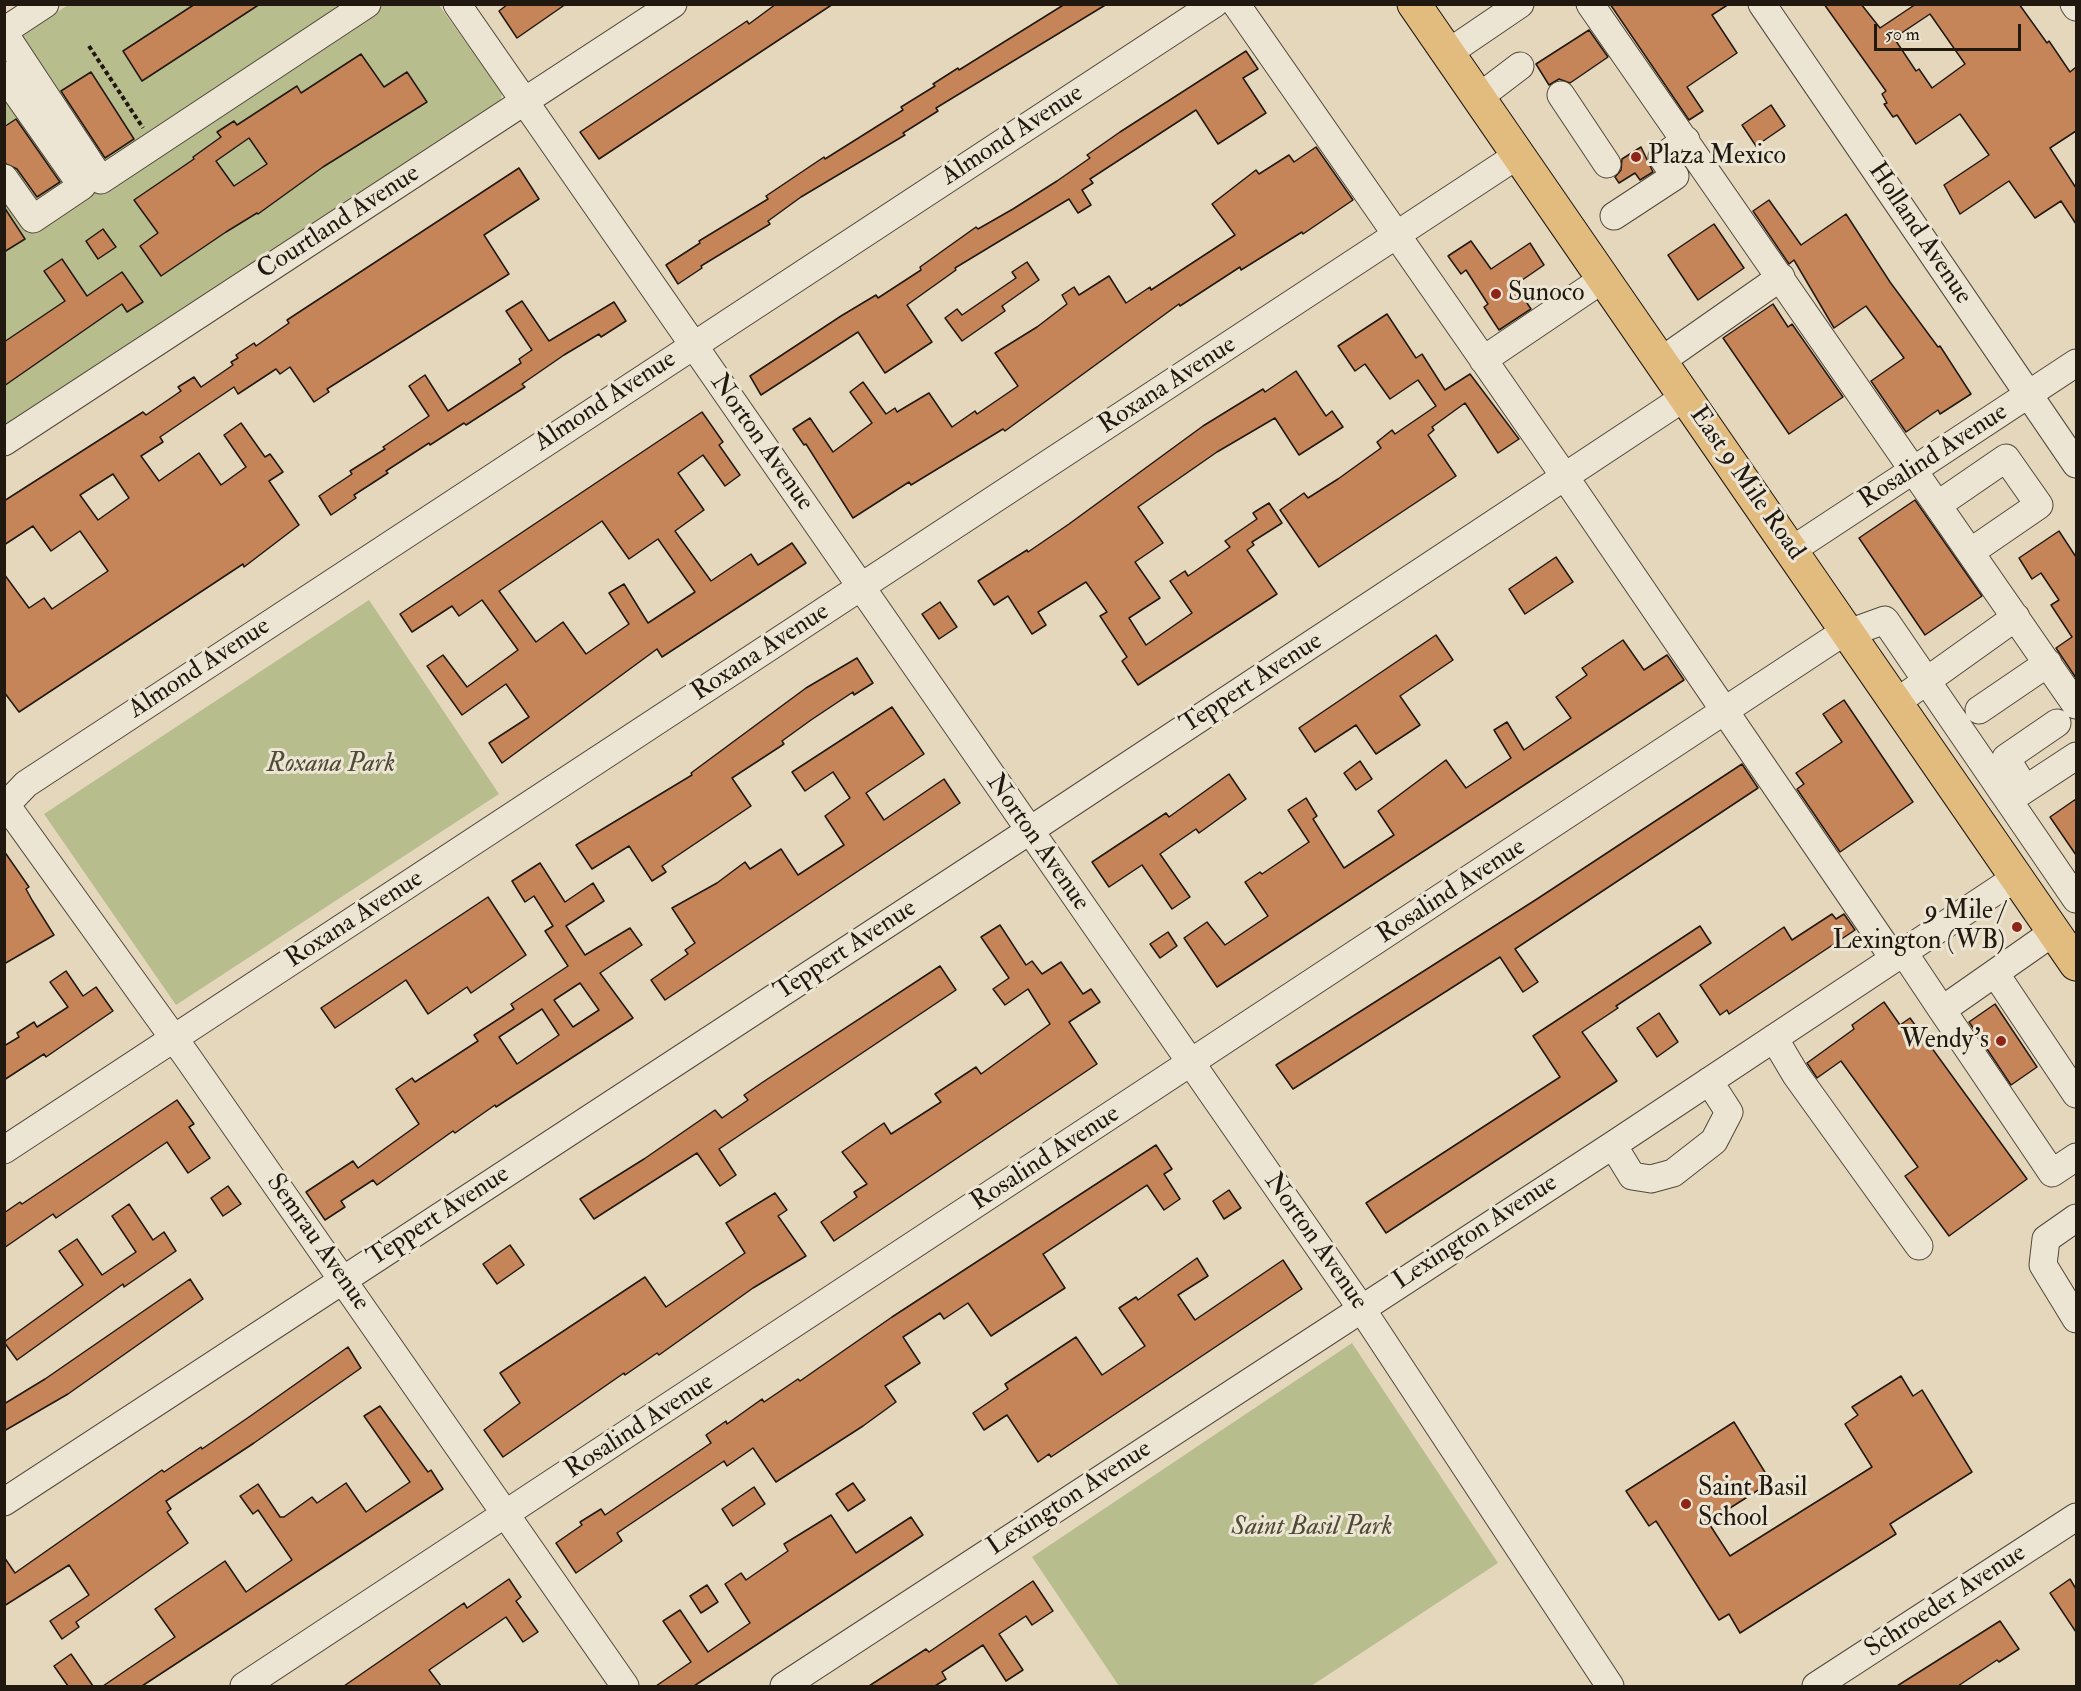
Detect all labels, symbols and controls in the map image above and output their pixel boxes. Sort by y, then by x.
scale bar [1877,12,2024,50]
text: 50 m [1885,23,1920,46]
street label: Almond Avenue [936,79,1090,193]
place label: Plaza Mexico [1648,141,1786,173]
marker: Plaza Mexico [1629,150,1643,164]
street label: Holland Avenue [1860,157,1978,311]
street label: Courtland Avenue [252,159,426,287]
place label: Sunoco [1508,278,1585,310]
marker: Sunoco [1489,287,1503,301]
street label: Roxana Avenue [1093,330,1243,442]
street label: Almond Avenue [529,345,683,459]
street label: Norton Avenue [702,369,820,517]
street label: Rosalind Avenue [1854,397,2014,517]
street label: East 9 Mile Road [1682,401,1810,567]
street label: Roxana Avenue [686,597,836,709]
street label: Almond Avenue [123,612,277,726]
street label: Teppert Avenue [1175,627,1329,741]
park label: Roxana Park [267,749,395,781]
street label: Norton Avenue [978,769,1096,917]
street label: Rosalind Avenue [1372,832,1532,952]
street label: Roxana Avenue [280,864,430,976]
street label: Teppert Avenue [769,894,923,1008]
place label: 9 Mile / Lexington (WB) [1833,896,2005,958]
marker: 9 Mile / Lexington (WB) [2010,920,2024,934]
place label: Wendy's [1901,1025,1989,1057]
marker: Wendy's [1994,1034,2008,1048]
street label: Rosalind Avenue [966,1099,1126,1219]
street label: Teppert Avenue [362,1160,516,1274]
street label: Semrau Avenue [258,1168,376,1318]
street label: Norton Avenue [1256,1168,1374,1316]
street label: Lexington Avenue [1388,1168,1564,1298]
street label: Rosalind Avenue [560,1367,720,1487]
street label: Lexington Avenue [982,1434,1158,1564]
place label: Saint Basil School [1698,1473,1807,1534]
marker: Saint Basil School [1679,1497,1693,1511]
park label: Saint Basil Park [1231,1512,1393,1544]
street label: Schroeder Avenue [1860,1538,2032,1666]

